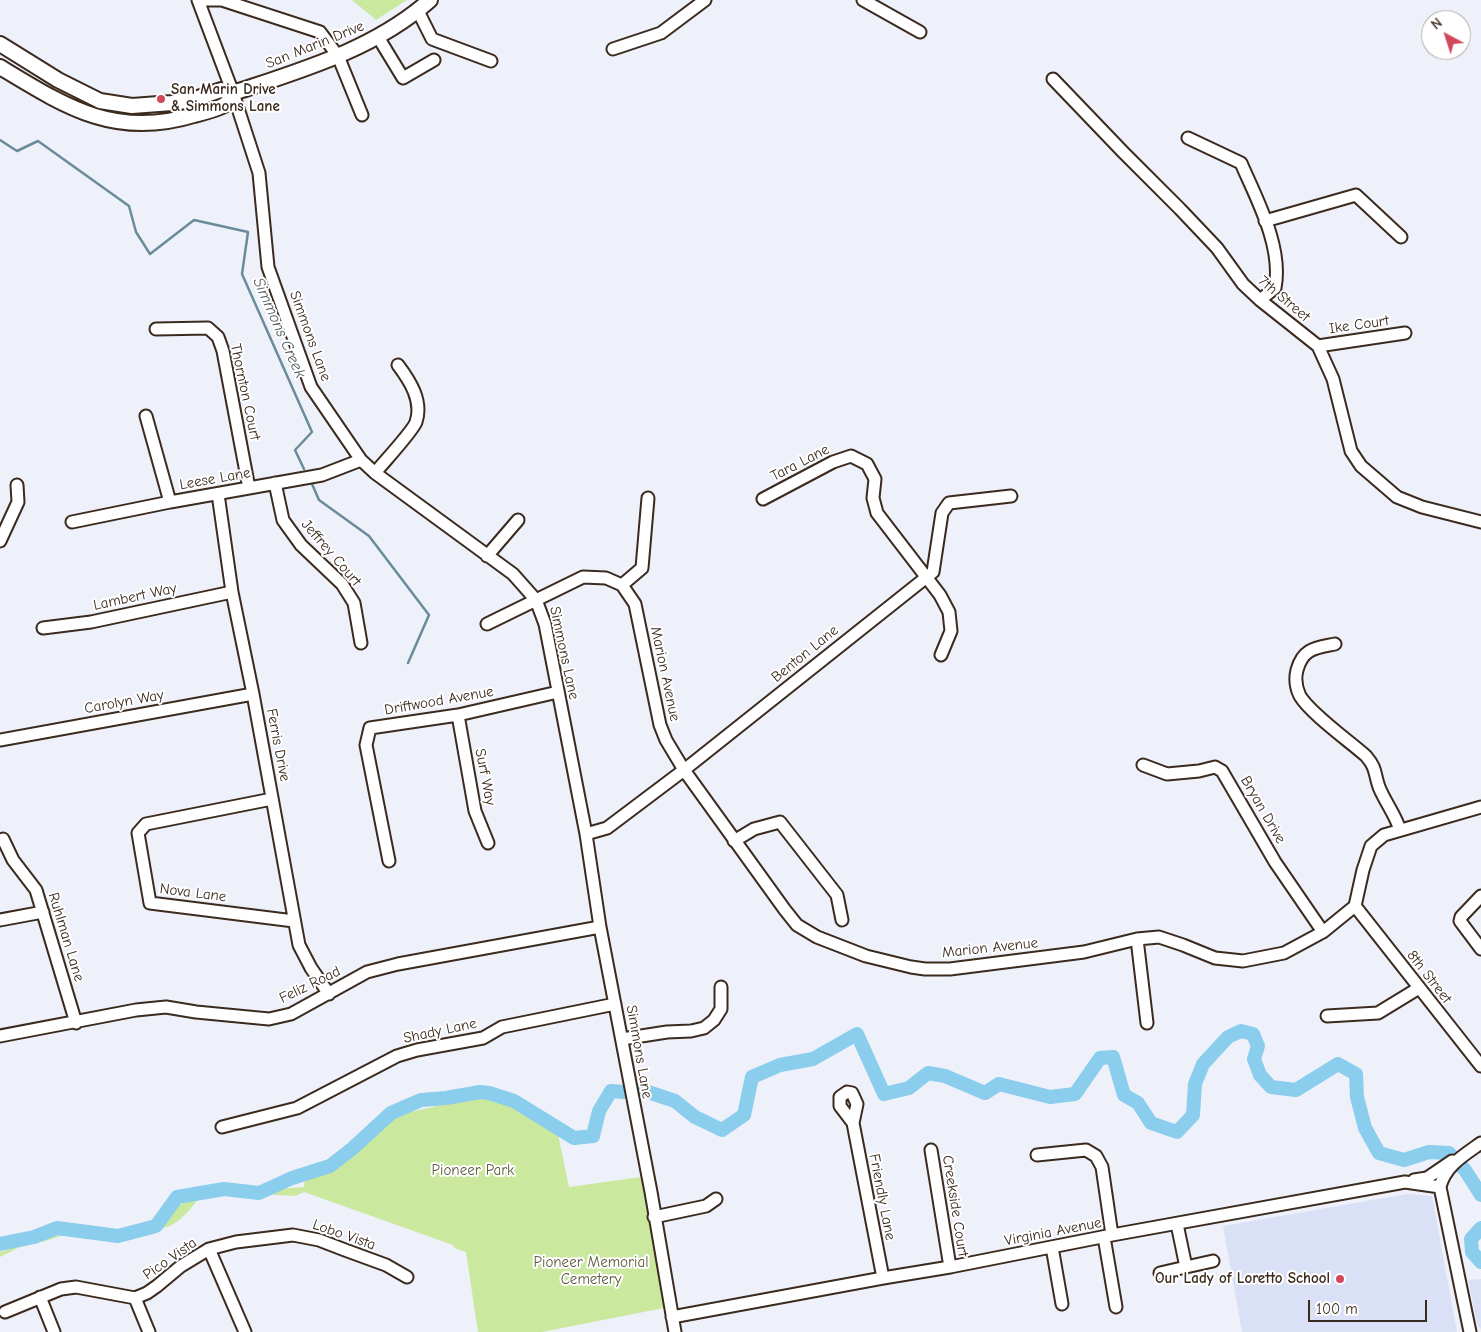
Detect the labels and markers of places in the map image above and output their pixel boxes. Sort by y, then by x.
place label: San Marin Drive & Simmons Lane [171,81,280,116]
marker: San Marin Drive & Simmons Lane [155,93,167,105]
place label: Our Lady of Loretto School [1155,1270,1330,1288]
marker: Our Lady of Loretto School [1334,1273,1346,1285]

